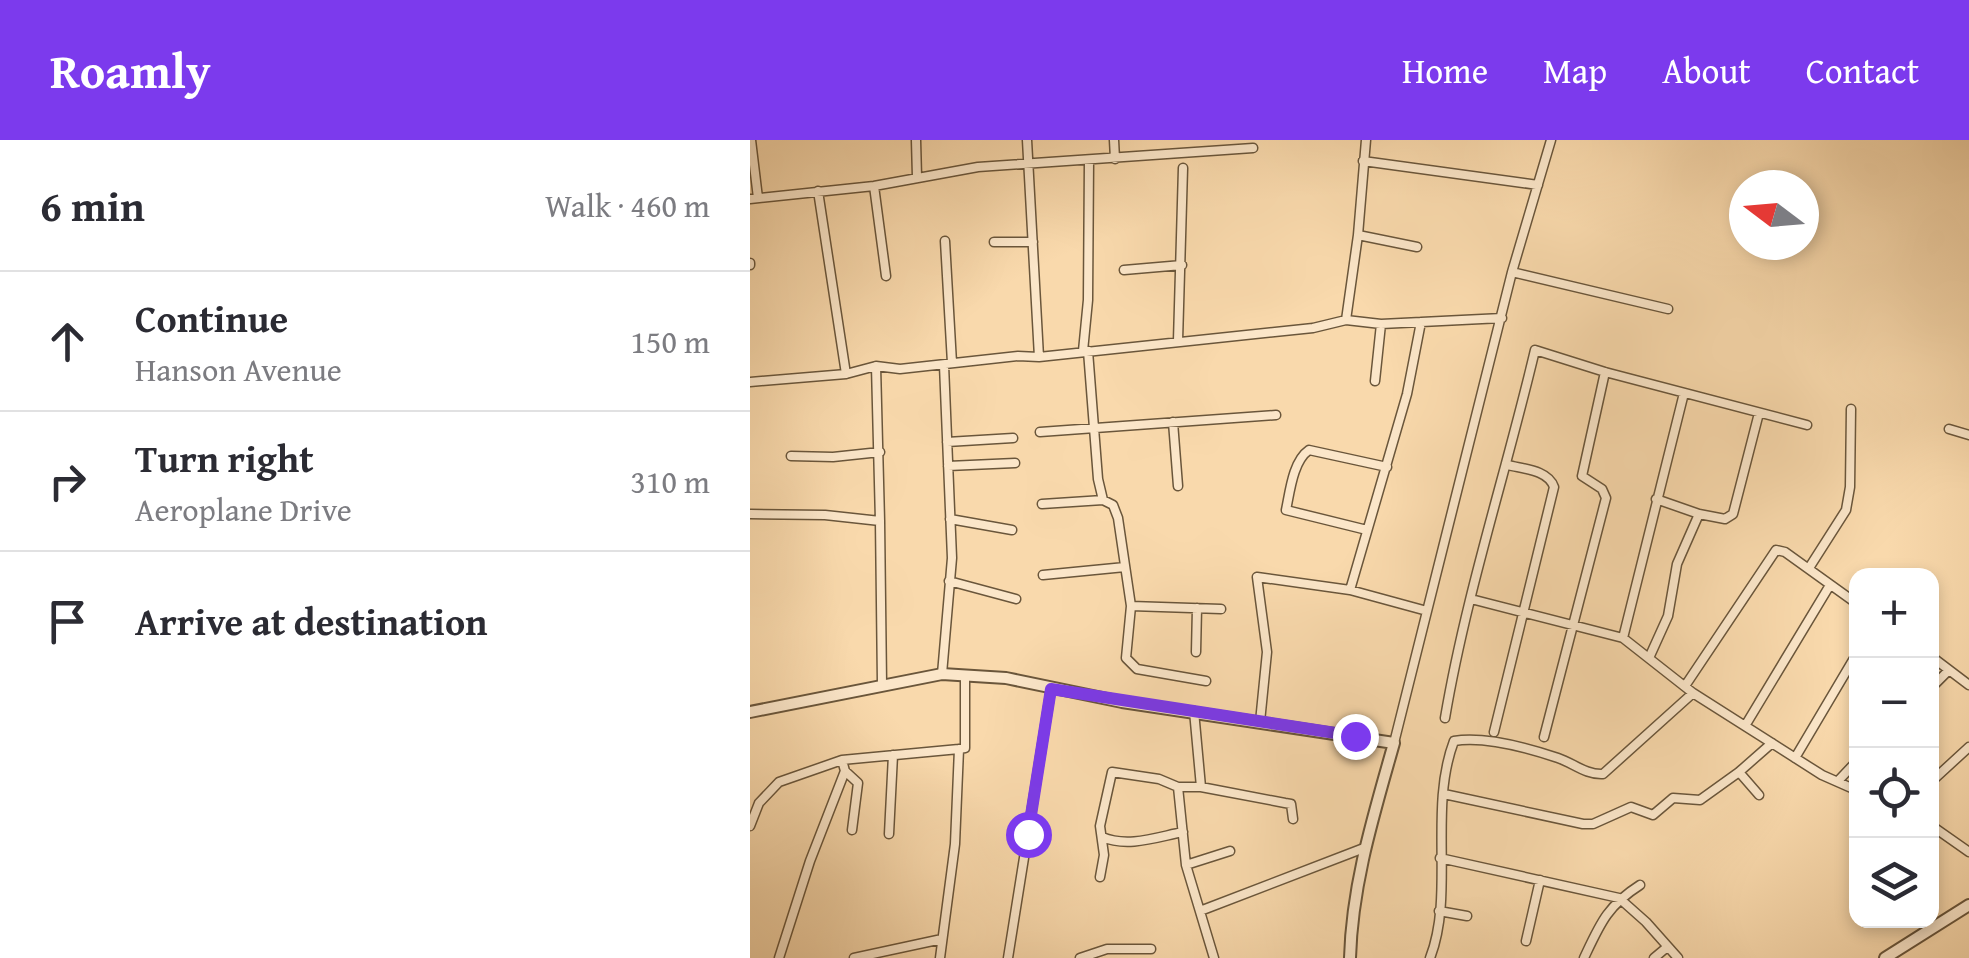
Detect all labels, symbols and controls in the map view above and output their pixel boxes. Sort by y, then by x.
text: Roamly [50,35,211,106]
text: Home [1402,45,1488,96]
text: Map [1543,45,1607,96]
text: About [1662,45,1751,96]
text: Contact [1806,45,1919,96]
north arrow [1729,170,1819,260]
text: 6 min [40,175,145,236]
text: Walk · 460 m [545,182,710,229]
text: Continue [135,290,288,346]
icon: ahead [40,314,95,369]
text: 150 m [631,318,710,365]
text: Hanson Avenue [135,346,342,393]
text: Turn right [135,430,314,486]
icon: right [40,454,95,509]
text: 310 m [631,458,710,505]
text: Aeroplane Drive [135,486,352,533]
map controls [1849,568,1939,928]
button: + [1849,568,1939,658]
text: Arrive at destination [135,593,488,649]
icon: arrive [40,594,95,649]
button: − [1849,658,1939,748]
route end [1333,714,1379,760]
button: locate [1849,748,1939,838]
route start [1006,812,1052,858]
button: layers [1849,838,1939,928]

